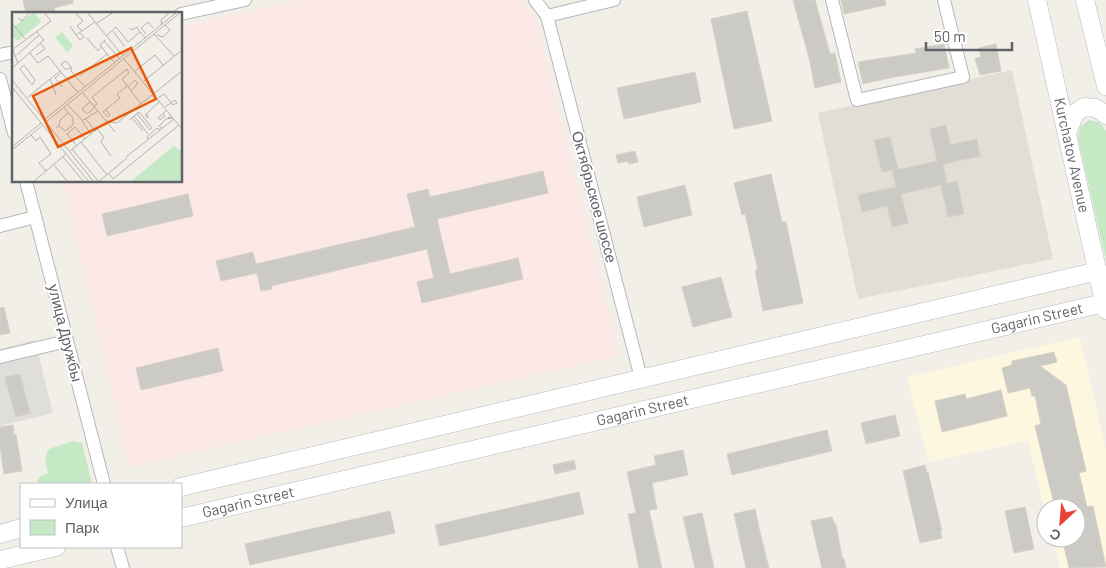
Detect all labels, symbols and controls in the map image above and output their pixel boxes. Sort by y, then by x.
inset map [12,12,182,182]
scale bar [926,20,1012,52]
text: 50 m [934,27,966,45]
street label: Kurchatov Avenue [1051,96,1094,214]
street label: Октябрьское шоссе [569,129,621,265]
street label: улица Дружбы [45,282,87,383]
street label: Gagarin Street [989,298,1085,337]
street label: Gagarin Street [595,390,690,429]
street label: Gagarin Street [200,482,296,521]
legend [20,483,182,548]
text: Улица [65,493,108,511]
north arrow [1036,498,1086,548]
text: Парк [65,518,99,536]
text: С [1047,525,1063,545]

